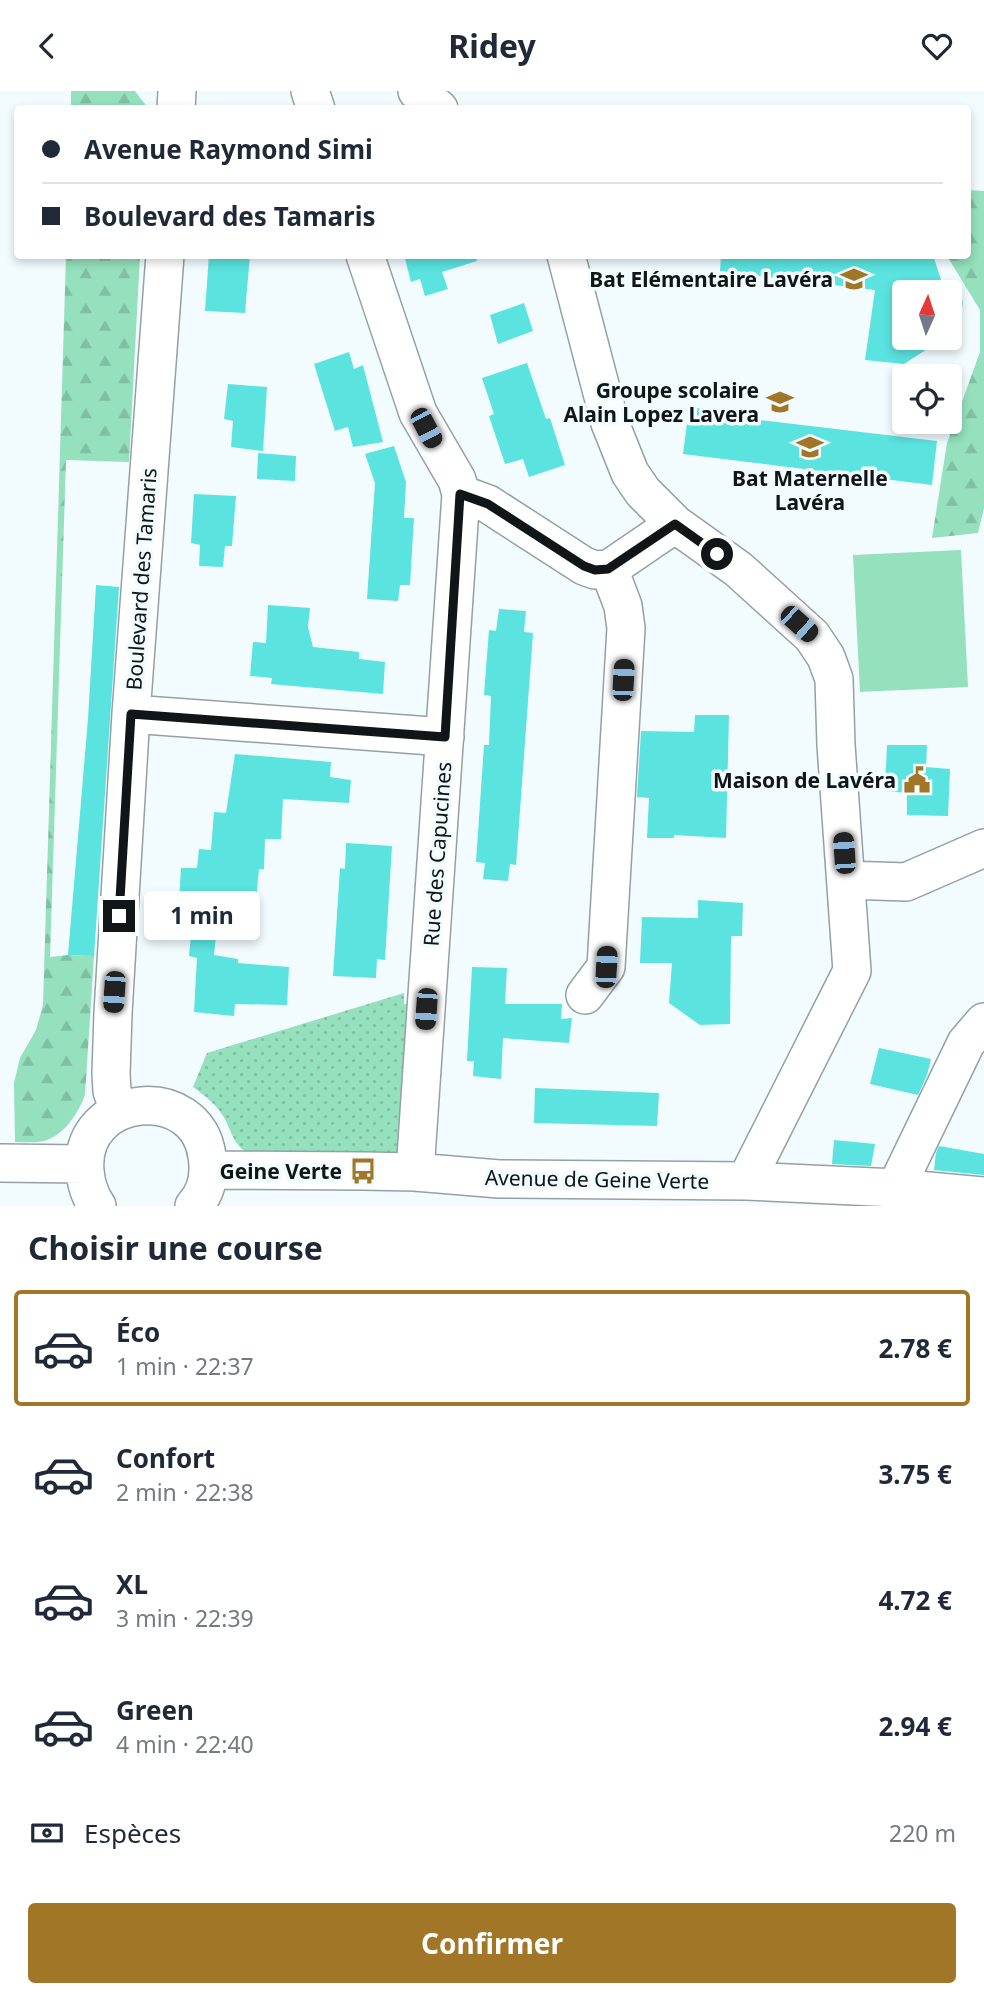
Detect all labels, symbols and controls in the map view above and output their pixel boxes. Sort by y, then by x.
text: Ridey [448,24,536,67]
icon: back [28,27,66,65]
icon: heart [918,27,956,65]
text: Avenue Raymond Simi [84,131,373,167]
text: Boulevard des Tamaris [84,198,376,234]
school or university icon: Bat Elémentaire Lavéra [839,264,869,294]
place label: Bat Elémentaire Lavéra [589,265,833,293]
north arrow [892,280,962,350]
map controls [892,280,962,434]
button: locate [892,364,962,434]
place label: Groupe scolaire Alain Lopez Lavera [564,376,759,428]
school or university icon: Groupe scolaire Alain Lopez Lavera [765,387,795,417]
car [407,405,446,451]
school or university icon: Bat Maternelle Lavéra [795,432,825,462]
place label: Bat Maternelle Lavéra [732,464,888,516]
street label: Boulevard des Tamaris [119,467,163,691]
route start [701,538,733,570]
car [777,602,822,646]
car [612,658,635,702]
street label: Rue des Capucines [417,761,457,947]
public building icon: Maison de Lavéra [902,765,932,795]
place label: Maison de Lavéra [713,766,896,794]
car [833,831,856,875]
callout: 1 min [144,891,259,941]
text: 1 min [170,899,234,931]
route end [103,900,135,932]
car [595,945,618,989]
car [103,970,126,1014]
car [415,987,438,1031]
bus stop icon: Geine Verte [348,1156,378,1186]
place label: Geine Verte [220,1157,342,1185]
street label: Avenue de Geine Verte [485,1163,709,1195]
text: Choisir une course [28,1226,323,1269]
text: Éco [116,1314,160,1350]
icon: car [32,1317,95,1380]
text: 2.78 € [878,1330,952,1366]
text: 1 min · 22:37 [116,1350,254,1382]
text: Confort [116,1440,215,1476]
icon: car [32,1443,95,1506]
text: 3.75 € [878,1456,952,1492]
text: 2 min · 22:38 [116,1476,254,1508]
text: XL [116,1566,148,1602]
icon: car [32,1569,95,1632]
text: 4.72 € [878,1582,952,1618]
text: 3 min · 22:39 [116,1602,254,1634]
text: Green [116,1692,194,1728]
icon: car [32,1695,95,1758]
text: 2.94 € [878,1708,952,1744]
text: 4 min · 22:40 [116,1728,254,1760]
icon: cash [28,1814,66,1852]
text: Espèces [84,1815,181,1851]
text: 220 m [889,1817,956,1849]
button: Confirmer [28,1903,956,1983]

